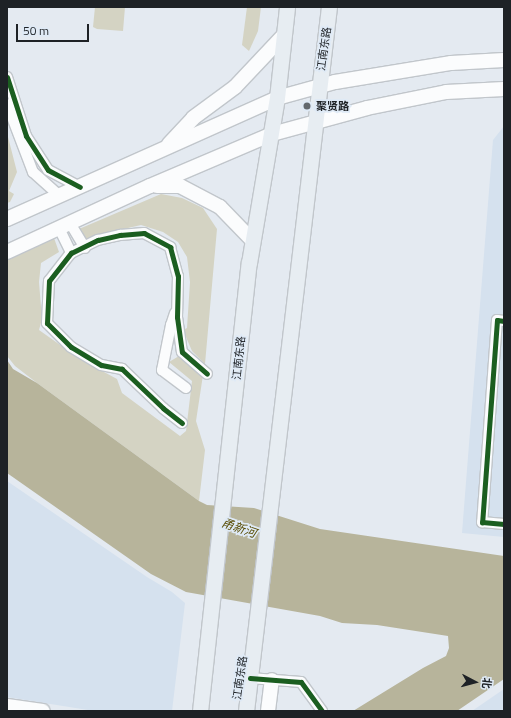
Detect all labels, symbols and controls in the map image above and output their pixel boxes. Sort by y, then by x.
scale bar [18,16,91,42]
text: 50 m [23,21,49,40]
street label: 江南东路 [314,26,334,72]
place label: 聚贤路 [316,99,349,113]
marker: 聚贤路 [301,100,313,112]
street label: 江南东路 [230,335,248,381]
water label: 甬新河 [220,515,258,541]
street label: 江南东路 [230,655,250,701]
north arrow [455,662,495,702]
text: 北 [478,677,495,690]

